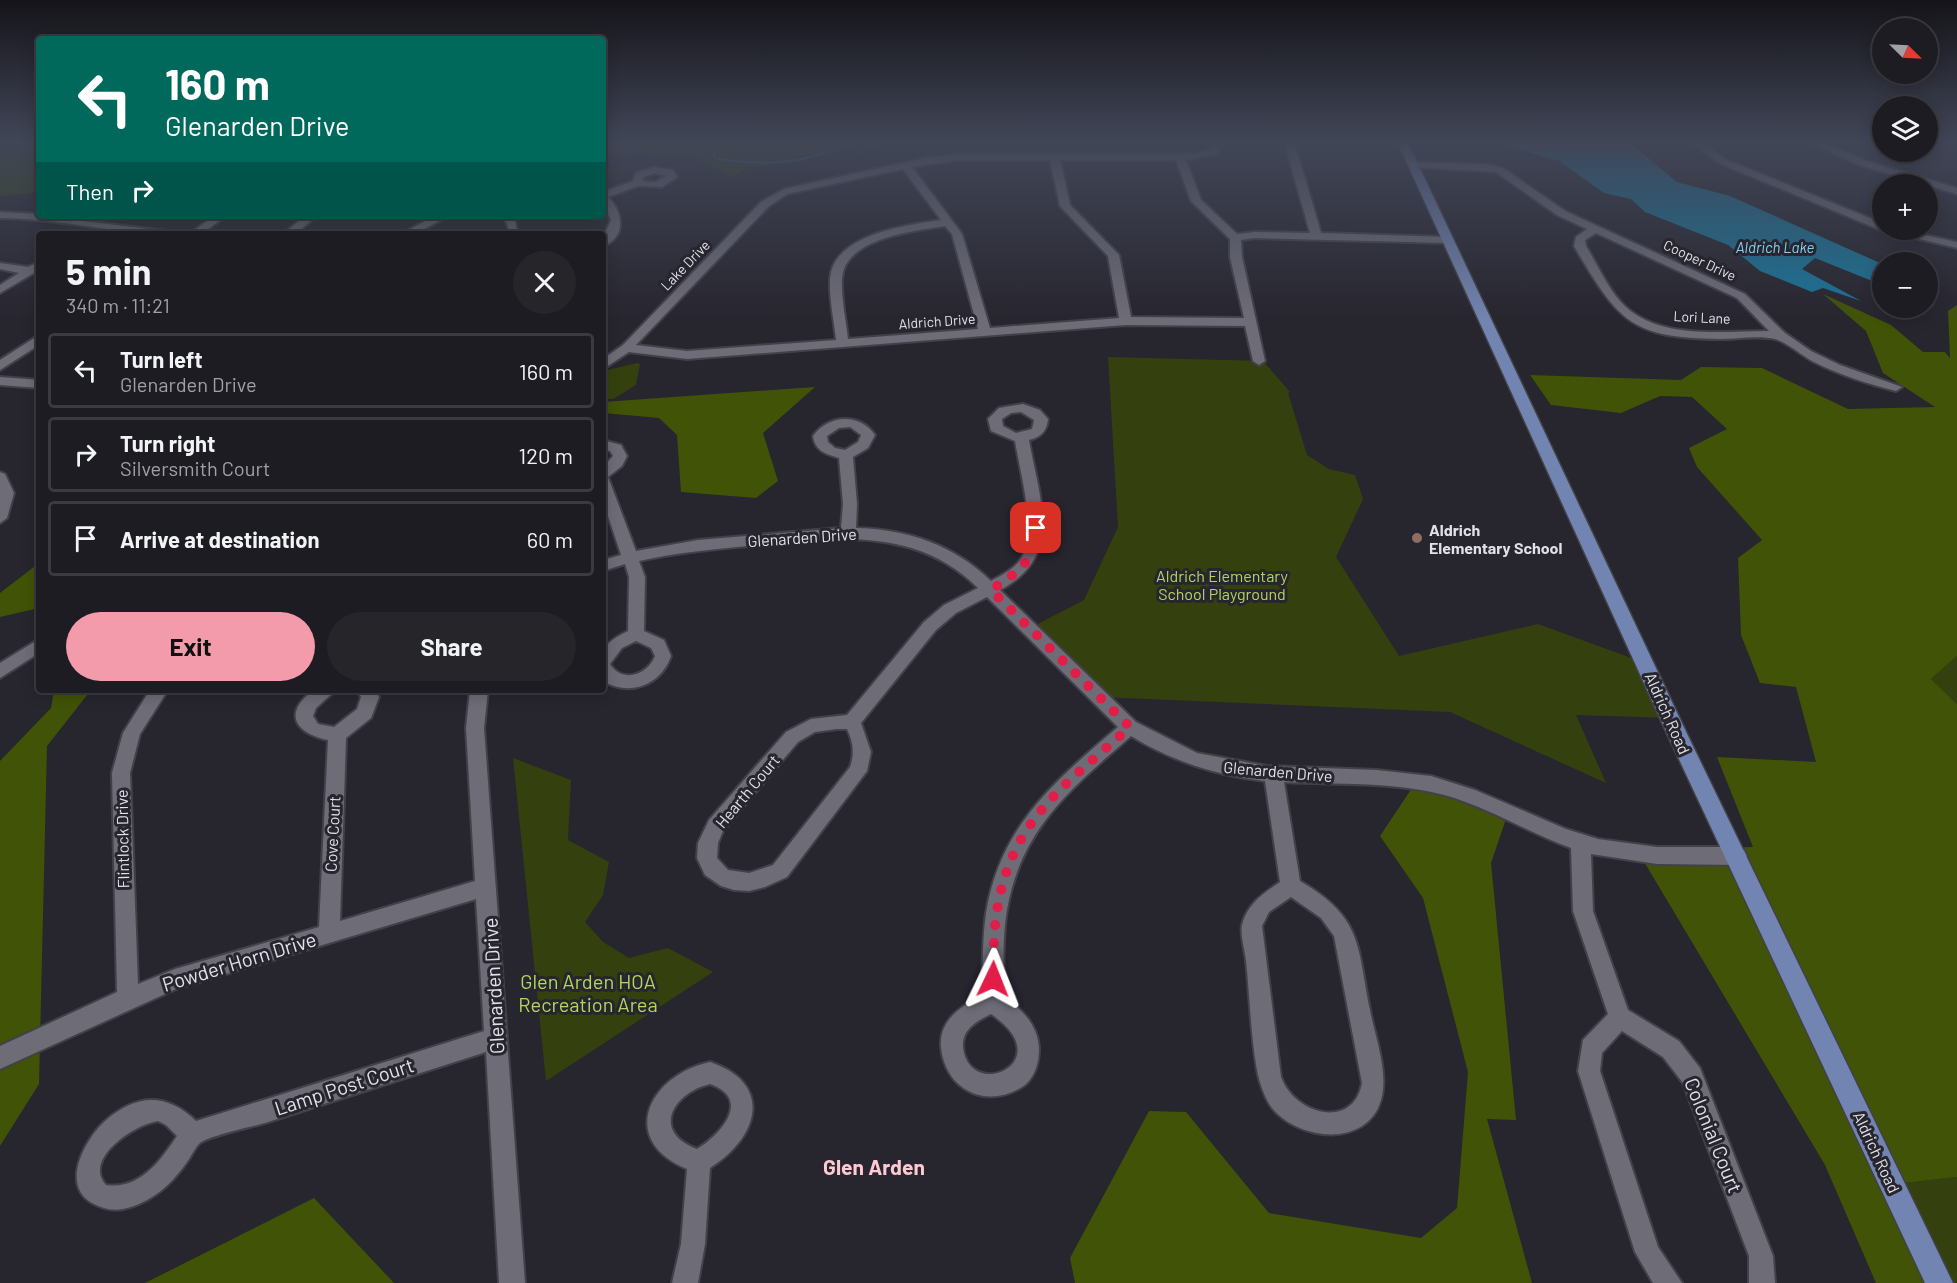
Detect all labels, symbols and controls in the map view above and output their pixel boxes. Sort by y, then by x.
north arrow [1872,18,1938,84]
map controls [1872,18,1938,318]
text: 160 m [165,58,270,108]
icon: left [66,60,144,138]
button: layers [1872,96,1938,162]
text: Glenarden Drive [165,109,349,141]
icon: right [126,174,159,207]
button: + [1872,174,1938,240]
text: Then [66,178,114,204]
street label: Lake Drive [657,236,713,294]
street label: Cooper Drive [1661,236,1739,284]
water label: Aldrich Lake [1736,238,1814,256]
text: 5 min [66,249,152,292]
button: close [513,251,576,314]
button: − [1872,252,1938,318]
text: 340 m · 11:21 [66,293,170,317]
street label: Lori Lane [1673,307,1731,327]
street label: Aldrich Drive [898,310,976,332]
text: Turn left [120,346,203,372]
icon: left [69,354,102,387]
text: 160 m [519,358,573,384]
text: Glenarden Drive [120,372,257,396]
text: Turn right [120,430,215,456]
icon: right [69,438,102,471]
text: 120 m [518,442,573,468]
text: Silversmith Court [120,456,270,480]
pin [1010,502,1061,553]
icon: arrive [1019,511,1052,544]
place label: Aldrich Elementary School [1429,520,1563,557]
icon: arrive [69,522,102,555]
street label: Glenarden Drive [747,524,857,550]
text: Arrive at destination [120,526,319,552]
text: 60 m [527,526,573,552]
marker: Aldrich Elementary School [1410,531,1424,545]
park label: Aldrich Elementary School Playground [1156,566,1289,603]
button: Exit [66,612,315,681]
button: Share [327,612,576,681]
street label: Aldrich Road [1642,669,1694,757]
street label: Hearth Court [711,751,783,831]
street label: Glenarden Drive [1223,757,1333,785]
street label: Flintlock Drive [112,789,132,889]
street label: Cove Court [321,796,343,872]
street label: Glenarden Drive [477,917,509,1055]
street label: Powder Horn Drive [159,926,319,996]
position arrow [961,947,1025,1011]
park label: Glen Arden HOA Recreation Area [518,969,658,1016]
street label: Lamp Post Court [271,1052,417,1120]
street label: Colonial Court [1680,1074,1748,1196]
street label: Aldrich Road [1850,1108,1904,1196]
district label: Glen Arden [823,1154,925,1179]

